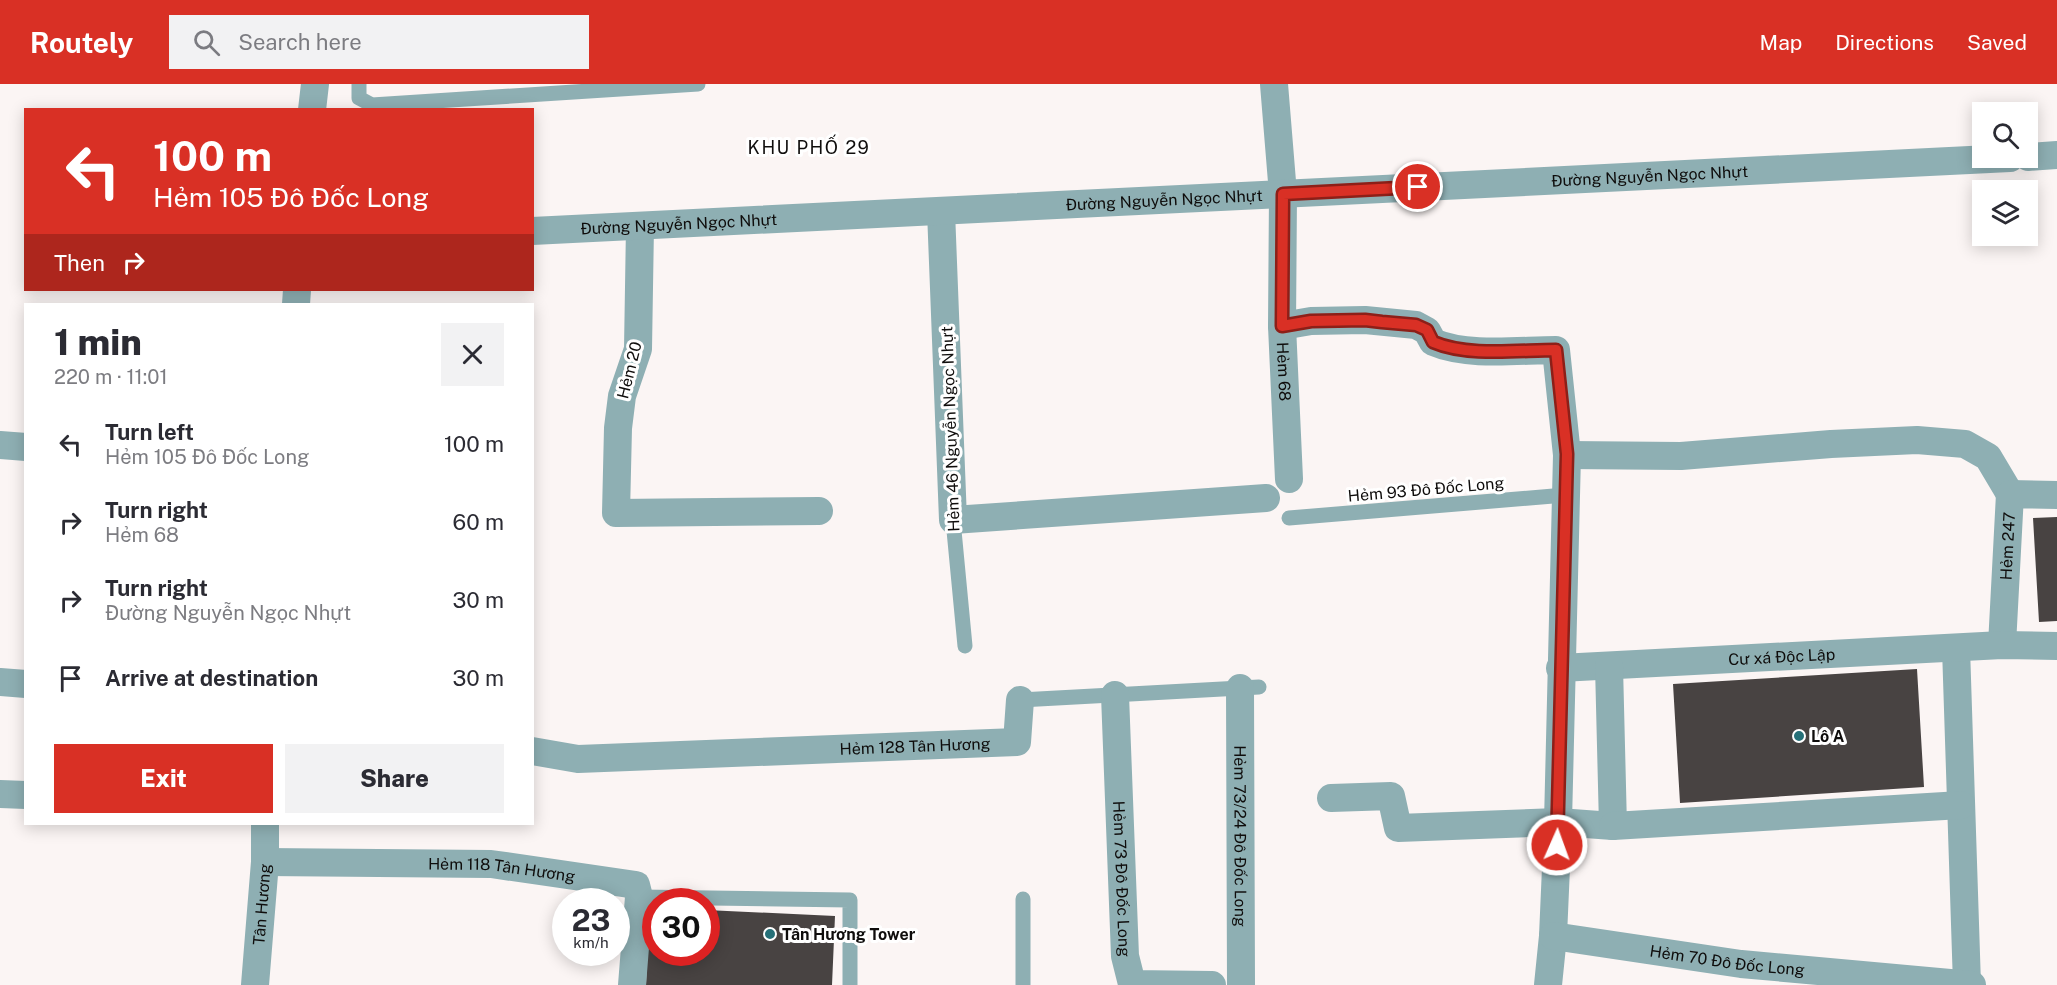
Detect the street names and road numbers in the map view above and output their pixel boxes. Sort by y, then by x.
street label: Đường Nguyễn Ngọc Nhựt [1551,162,1749,191]
street label: Đường Nguyễn Ngọc Nhựt [1065,186,1263,215]
street label: Đường Nguyễn Ngọc Nhựt [580,210,778,239]
street label: Hẻm 46 Nguyễn Ngọc Nhựt [937,326,964,532]
street label: Hẻm 20 [613,339,646,401]
street label: Hẻm 68 [1273,342,1294,402]
street label: Hẻm 93 Đô Đốc Long [1347,473,1505,506]
street label: Hẻm 247 [1996,512,2019,581]
street label: Cư xá Độc Lập [1728,645,1836,669]
street label: Hẻm 128 Tân Hương [839,734,991,759]
street label: Hẻm 73/24 Đô Đốc Long [1230,745,1250,927]
street label: Hẻm 73 Đô Đốc Long [1109,800,1134,957]
street label: Hẻm 118 Tân Hương [428,854,576,886]
street label: Tân Hương [249,863,275,946]
street label: Hẻm 70 Đô Đốc Long [1648,942,1806,980]

